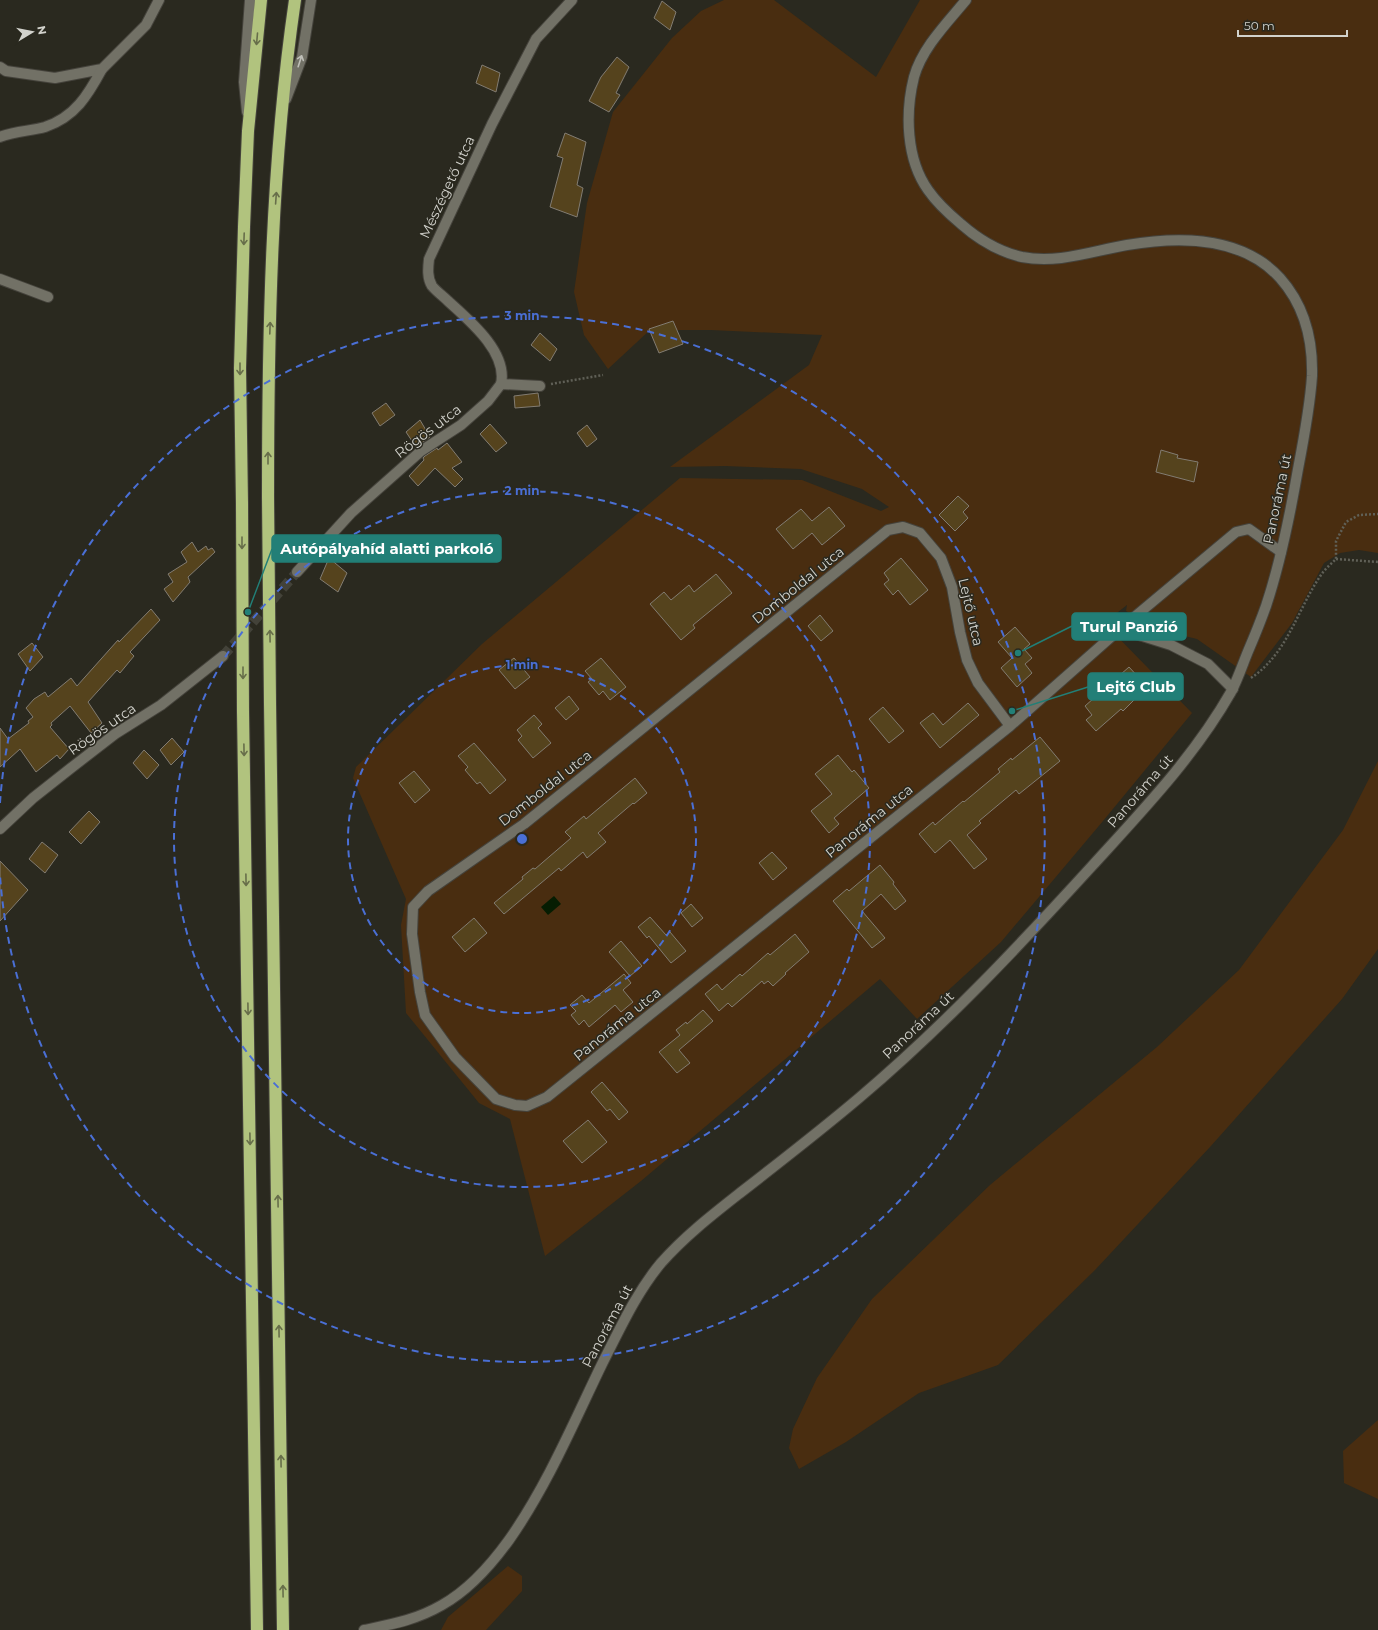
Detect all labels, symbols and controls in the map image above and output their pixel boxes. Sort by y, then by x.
north arrow [12,12,52,52]
scale bar [1238,12,1347,38]
text: 50 m [1244,18,1275,33]
text: N [34,25,50,36]
one-way arrow [253,32,261,45]
one-way arrow [297,54,304,67]
street label: Mészégető utca [415,133,479,241]
one-way arrow [272,192,279,205]
one-way arrow [240,232,248,245]
text: 3 min [504,308,540,323]
one-way arrow [266,322,273,335]
one-way arrow [236,362,244,375]
street label: Rögös utca [391,400,465,462]
one-way arrow [264,452,272,465]
street label: Panoráma út [1259,452,1295,546]
text: 2 min [505,483,539,498]
callout: Autópályahíd alatti parkoló [272,535,501,562]
one-way arrow [238,536,246,549]
text: Autópályahíd alatti parkoló [279,539,494,558]
street label: Domboldal utca [748,542,848,628]
street label: Lejtő utca [954,576,988,648]
callout: Turul Panzió [1072,613,1186,640]
text: Turul Panzió [1080,617,1178,636]
one-way arrow [266,630,274,643]
text: 1 min [506,657,538,672]
one-way arrow [239,666,247,679]
callout: Lejtő Club [1088,673,1183,700]
text: Lejtő Club [1096,677,1176,696]
street label: Rögös utca [65,699,139,759]
one-way arrow [240,743,248,756]
street label: Domboldal utca [495,746,595,830]
street label: Panoráma út [1103,750,1177,831]
street label: Panoráma utca [822,780,916,862]
centre of rings [515,832,529,846]
one-way arrow [242,873,250,886]
street label: Panoráma utca [570,983,664,1065]
street label: Panoráma út [878,987,958,1063]
one-way arrow [244,1002,252,1015]
one-way arrow [246,1132,254,1145]
one-way arrow [274,1195,281,1208]
street label: Panoráma út [578,1281,637,1371]
one-way arrow [275,1325,283,1338]
one-way arrow [277,1455,285,1468]
one-way arrow [279,1585,287,1598]

